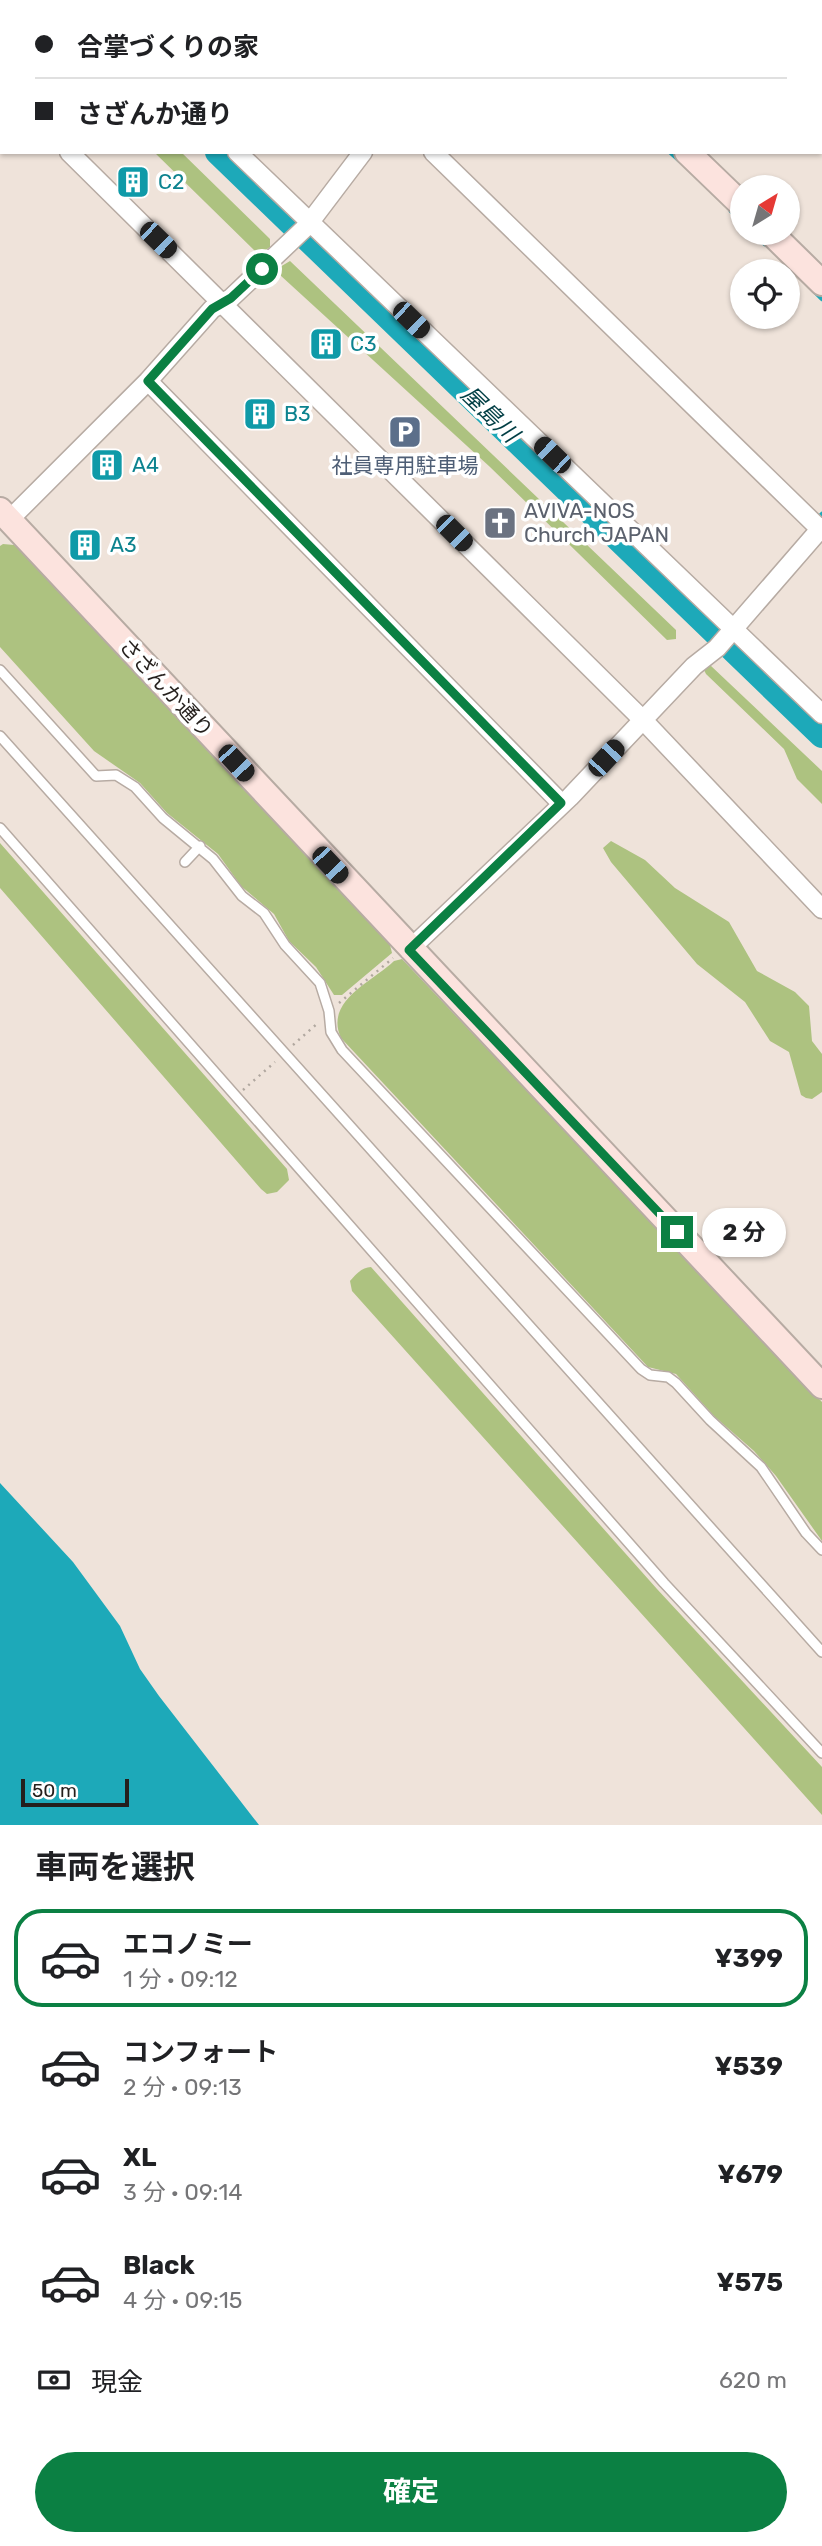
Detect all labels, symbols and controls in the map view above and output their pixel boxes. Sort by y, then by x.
text: 合掌づくりの家 [77,32,259,63]
text: さざんか通り [77,99,233,130]
building icon: C2 [114,163,152,201]
place label: C2 [158,169,184,194]
north arrow [730,175,800,245]
map controls [730,175,800,329]
car [136,218,181,262]
route start [246,253,278,285]
button: locate [730,259,800,329]
car [389,298,434,342]
building icon: C3 [307,325,345,363]
place label: C3 [350,331,377,356]
water label: 屋島川 [455,380,527,450]
building icon: B3 [241,395,279,433]
place label: B3 [284,401,311,426]
parking icon: 社員専用駐車場 [386,413,424,451]
car [530,433,575,477]
building icon: A4 [88,446,126,484]
place label: A4 [132,452,159,477]
place label: 社員専用駐車場 [332,453,479,478]
place label: AVIVA-NOS Church JAPAN [524,498,669,547]
church icon: AVIVA-NOS Church JAPAN [481,504,519,542]
car [432,511,477,555]
building icon: A3 [66,526,104,564]
place label: A3 [110,532,137,557]
street label: さざんか通り [114,633,218,742]
car [584,735,629,781]
car [214,740,259,786]
car [308,842,353,888]
callout: 2 分 [702,1208,786,1256]
route end [661,1216,693,1248]
text: 2 分 [723,1218,765,1246]
scale bar [21,1776,130,1808]
text: 50 m [32,1779,77,1802]
text: 車両を選択 [35,1848,195,1886]
icon: car [39,1927,102,1990]
text: エコノミー [123,1929,253,1960]
text: ¥399 [715,1943,783,1974]
text: 1 分 · 09:12 [123,1965,238,1993]
icon: car [39,2035,102,2098]
text: コンフォート [123,2037,278,2068]
text: ¥539 [714,2051,783,2082]
text: 2 分 · 09:13 [123,2073,242,2101]
text: XL [123,2142,156,2173]
icon: car [39,2143,102,2206]
text: ¥679 [717,2159,783,2190]
text: 3 分 · 09:14 [123,2178,243,2206]
text: Black [123,2250,195,2281]
icon: car [39,2251,102,2314]
text: ¥575 [717,2267,783,2298]
text: 4 分 · 09:15 [123,2286,242,2314]
icon: cash [35,2361,73,2399]
text: 620 m [719,2366,787,2394]
text: 現金 [91,2367,143,2398]
button: 確定 [35,2452,787,2532]

